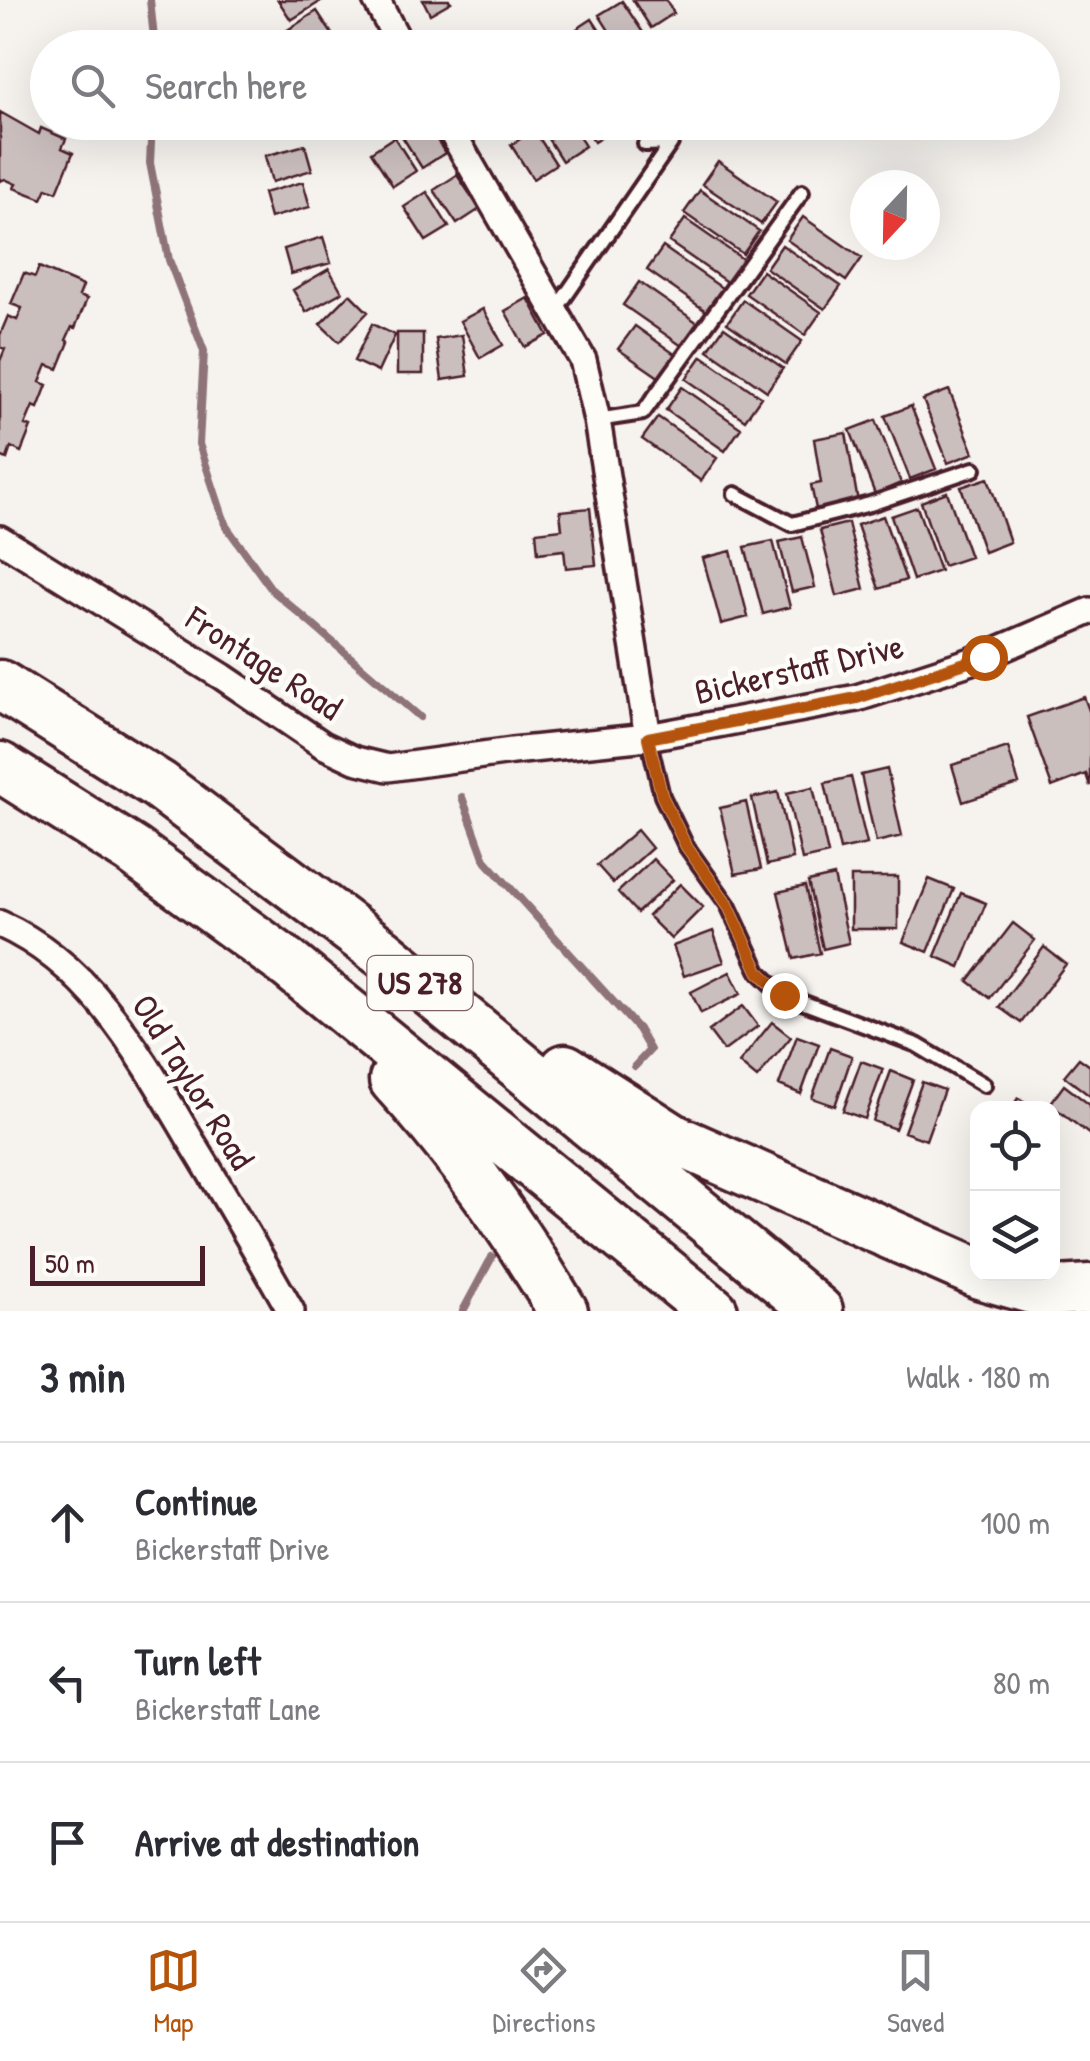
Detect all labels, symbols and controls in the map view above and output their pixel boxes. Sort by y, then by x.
search box [30,30,1060,140]
icon: search [65,58,120,113]
text: Search here [145,59,307,111]
north arrow [850,170,940,260]
street label: Frontage Road [176,594,351,731]
street label: Bickerstaff Drive [690,622,908,715]
route start [962,635,1008,681]
road number: US 278 [368,956,472,1010]
route end [762,973,808,1019]
street label: Old Taylor Road [121,985,266,1178]
map controls [970,1101,1060,1281]
button: locate [970,1101,1060,1191]
button: layers [970,1191,1060,1281]
scale bar [30,1241,205,1286]
text: 50 m [45,1244,95,1282]
text: 3 min [40,1348,125,1405]
text: Walk · 180 m [906,1355,1050,1398]
text: Continue [135,1475,257,1527]
icon: ahead [40,1495,95,1550]
text: 100 m [981,1501,1050,1544]
text: Bickerstaff Drive [135,1527,329,1570]
text: Turn left [135,1635,260,1687]
icon: left [40,1655,95,1710]
text: 80 m [993,1661,1050,1704]
text: Bickerstaff Lane [135,1687,321,1730]
icon: arrive [40,1815,95,1870]
text: Arrive at destination [135,1816,419,1868]
tab: Map [146,1943,201,2041]
tab: Directions [492,1943,595,2041]
tab: Saved [887,1943,944,2041]

